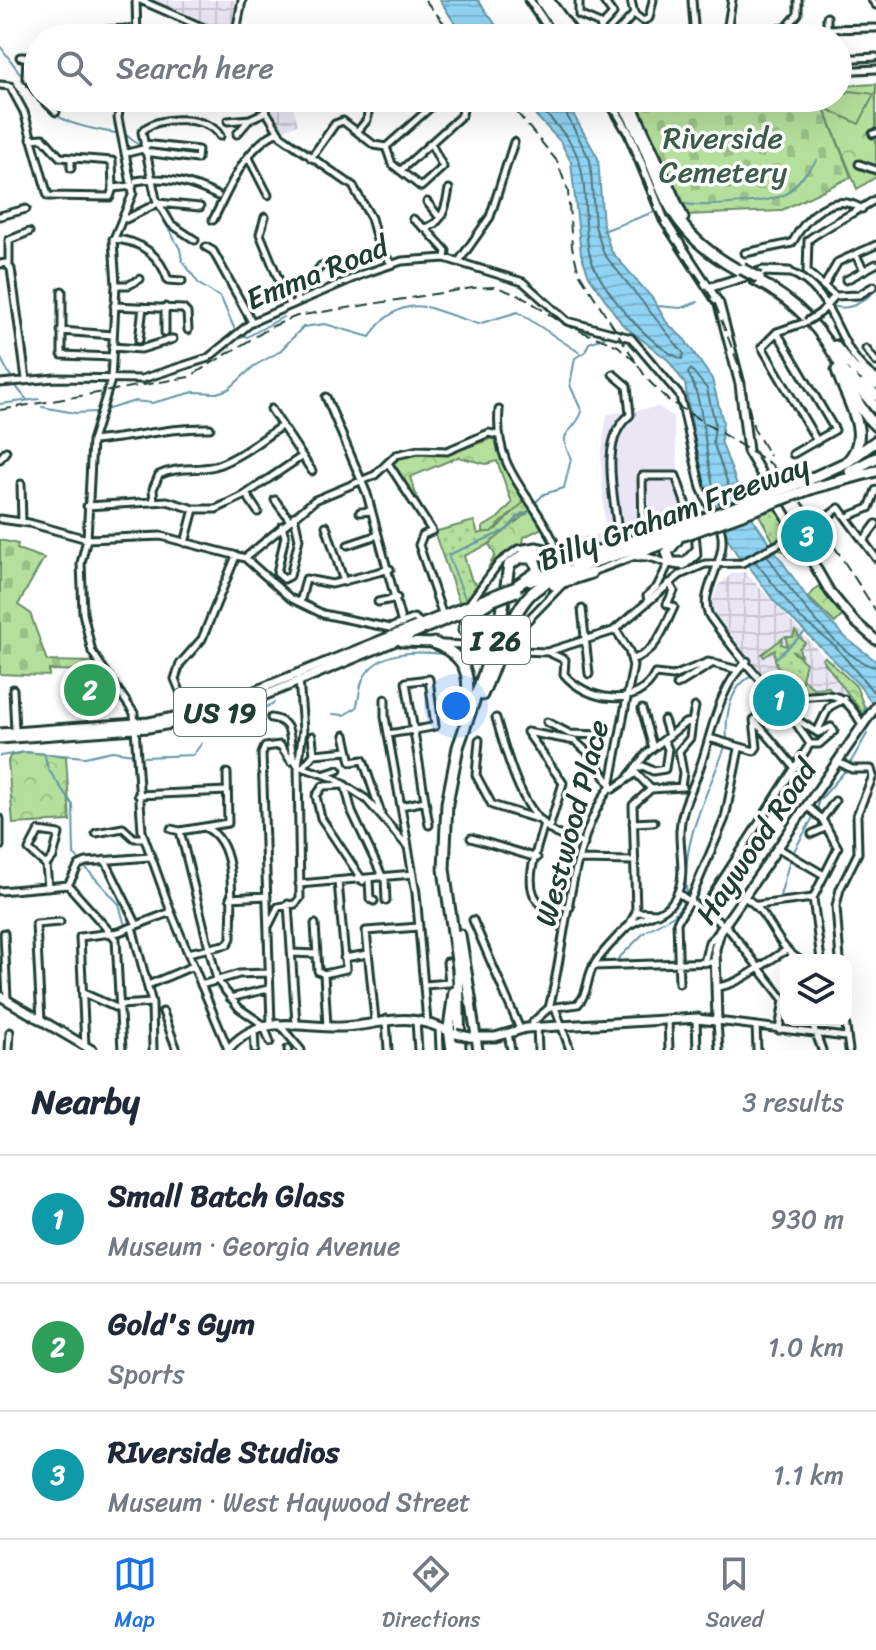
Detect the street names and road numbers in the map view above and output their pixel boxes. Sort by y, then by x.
street label: Emma Road [237,219,399,326]
street label: Billy Graham Freeway [531,439,818,587]
road number: I 26 [462,616,530,664]
road number: US 19 [174,688,266,736]
street label: Westwood Place [518,714,626,932]
street label: Haywood Road [680,746,833,936]

